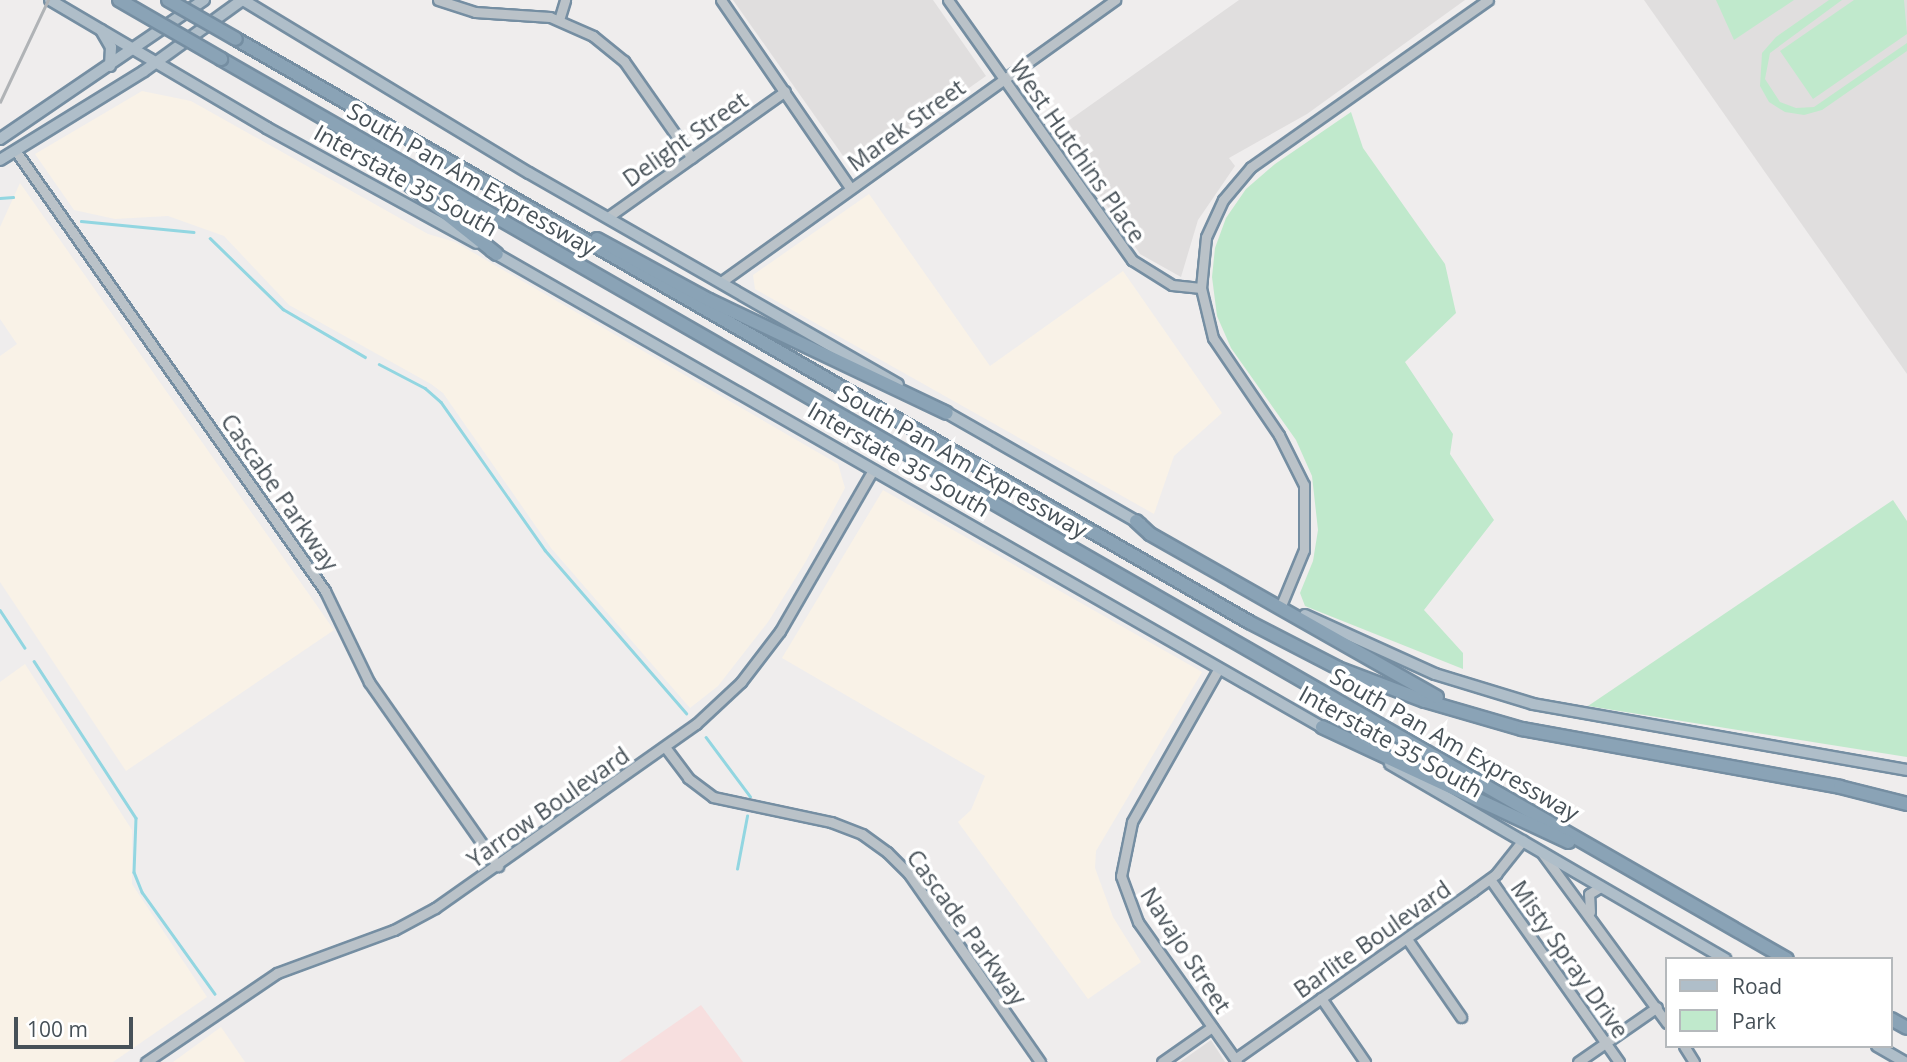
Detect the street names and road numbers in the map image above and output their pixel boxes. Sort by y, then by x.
street label: West Hutchins Place [1004,54,1152,248]
street label: Marek Street [842,73,970,177]
street label: Delight Street [617,86,753,192]
street label: South Pan Am Expressway [343,96,601,262]
street label: Interstate 35 South [310,118,502,242]
street label: South Pan Am Expressway [834,378,1092,544]
street label: Interstate 35 South [803,396,995,522]
street label: Cascabe Parkway [216,408,344,576]
street label: South Pan Am Expressway [1326,661,1584,827]
street label: Interstate 35 South [1295,679,1487,803]
street label: Yarrow Boulevard [462,741,634,873]
street label: Cascade Parkway [901,844,1033,1010]
street label: Barlite Boulevard [1288,875,1456,1003]
street label: Misty Spray Drive [1505,875,1635,1043]
street label: Navajo Street [1135,882,1237,1018]

